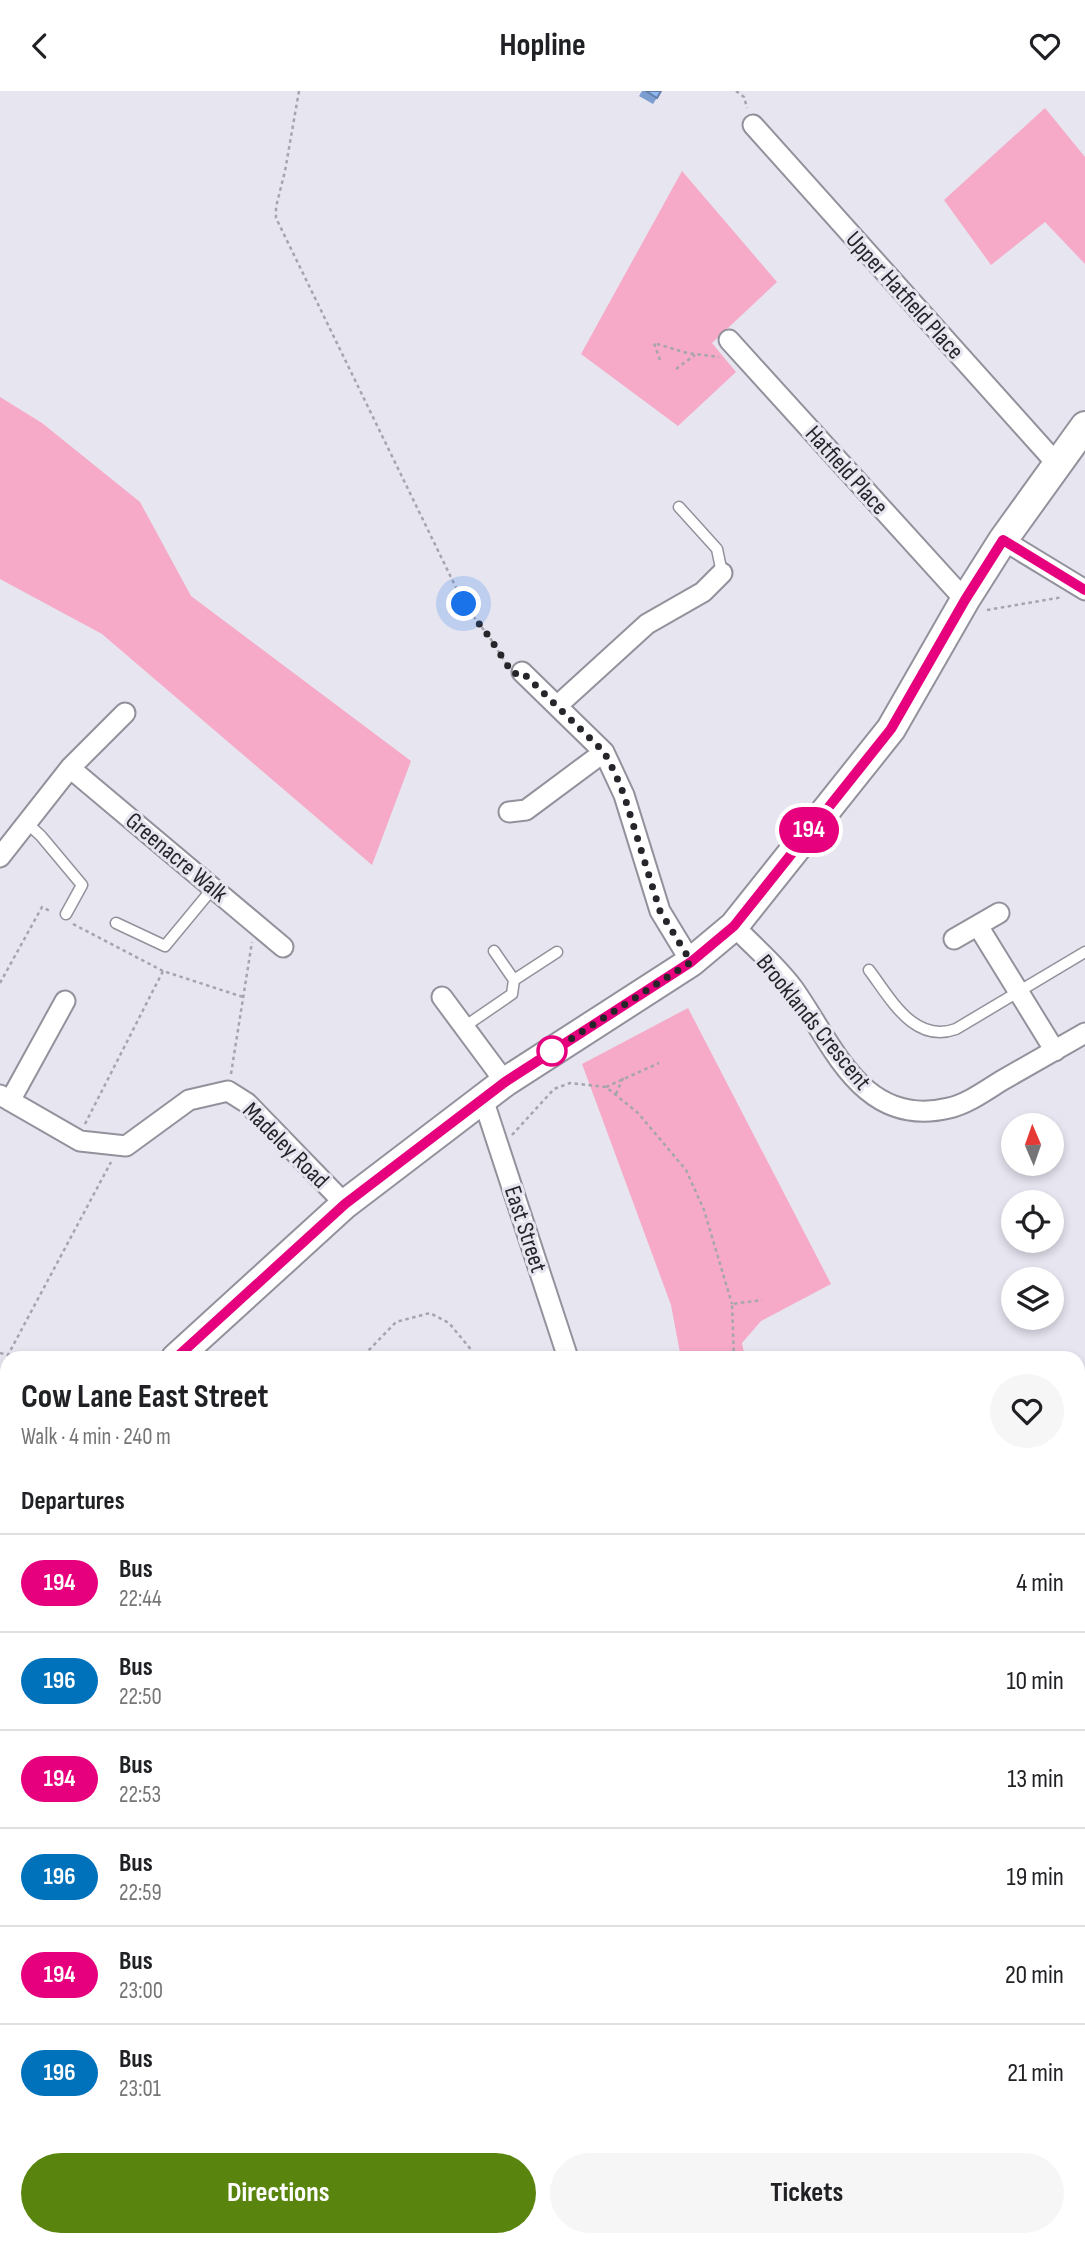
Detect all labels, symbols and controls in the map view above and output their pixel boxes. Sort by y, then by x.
text: Hopline [499,26,586,65]
icon: back [21,27,59,65]
icon: heart [1026,27,1064,65]
street label: Upper Hatfield Place [840,225,970,365]
street label: Hatfield Place [799,420,894,521]
your location [446,586,481,621]
street label: Greenacre Walk [120,806,234,909]
line badge: 194 [769,807,849,853]
text: 194 [793,815,825,844]
street label: Brooklands Crescent [750,949,877,1096]
unlabelled marker [537,1036,567,1066]
street label: Madeley Road [236,1096,335,1195]
north arrow [1001,1113,1064,1176]
map controls [1001,1113,1064,1330]
street label: East Street [498,1182,553,1276]
button: locate [1001,1190,1064,1253]
button: layers [1001,1267,1064,1330]
button: heart [990,1374,1064,1448]
text: Cow Lane East Street [21,1377,269,1417]
text: Walk · 4 min · 240 m [21,1423,171,1451]
text: Departures [21,1486,125,1517]
text: Bus [119,1554,153,1585]
text: 194 [44,1568,75,1597]
text: 4 min [1016,1568,1064,1599]
text: 22:44 [119,1585,162,1613]
text: Bus [119,1652,153,1683]
text: 196 [43,1666,76,1695]
text: 10 min [1007,1666,1064,1697]
text: 22:50 [119,1683,162,1711]
text: Bus [119,1750,153,1781]
text: 194 [44,1764,75,1793]
text: 13 min [1007,1764,1064,1795]
text: 22:53 [119,1781,161,1809]
text: Bus [119,1848,153,1879]
text: 196 [43,1862,76,1891]
text: 19 min [1007,1862,1064,1893]
text: 22:59 [119,1879,162,1907]
text: Bus [119,1946,153,1977]
text: 194 [44,1960,75,1989]
text: 20 min [1005,1960,1064,1991]
text: 23:00 [119,1977,163,2005]
text: Bus [119,2044,153,2075]
text: 196 [43,2058,76,2087]
text: 21 min [1007,2058,1064,2089]
text: 23:01 [119,2075,161,2103]
button: Directions [21,2153,536,2233]
button: Tickets [550,2153,1064,2233]

